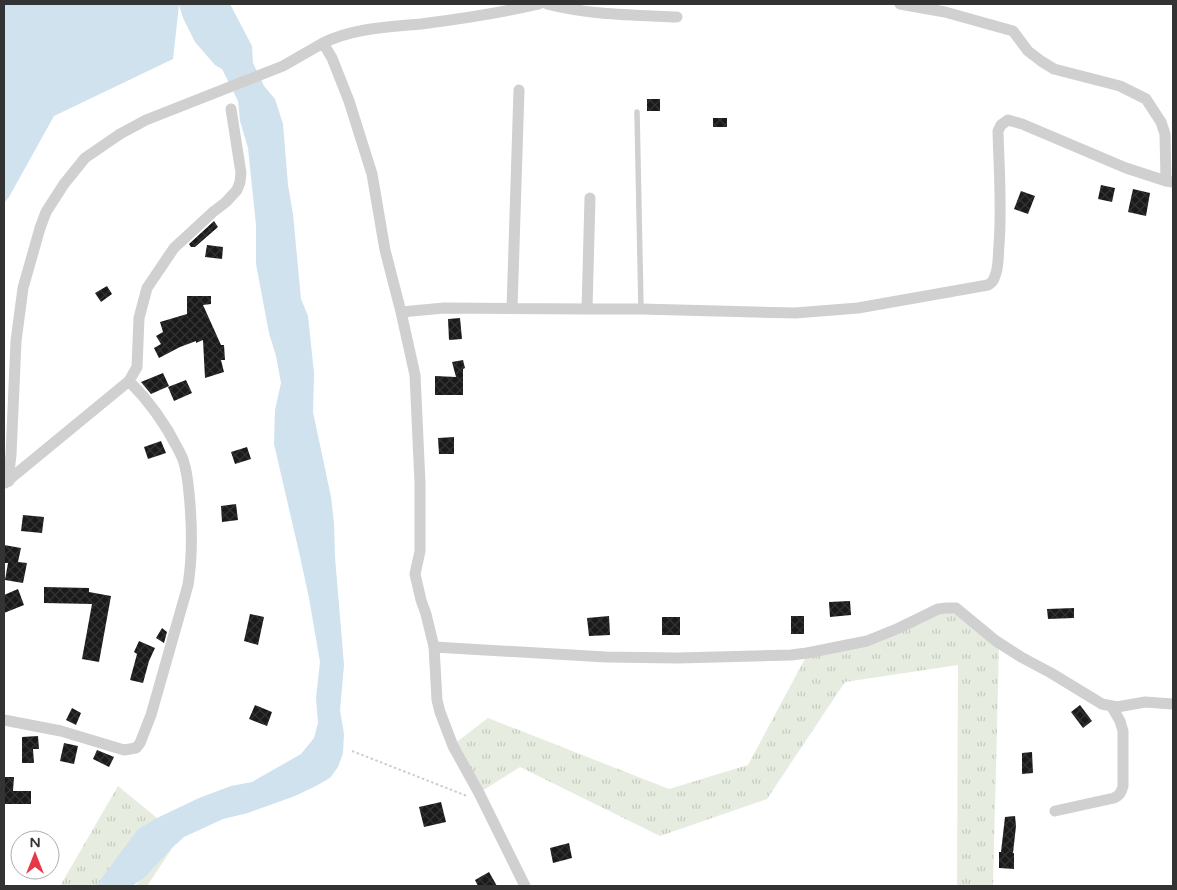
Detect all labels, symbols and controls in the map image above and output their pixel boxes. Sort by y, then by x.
north arrow [10,830,60,880]
text: N [29,834,41,851]

